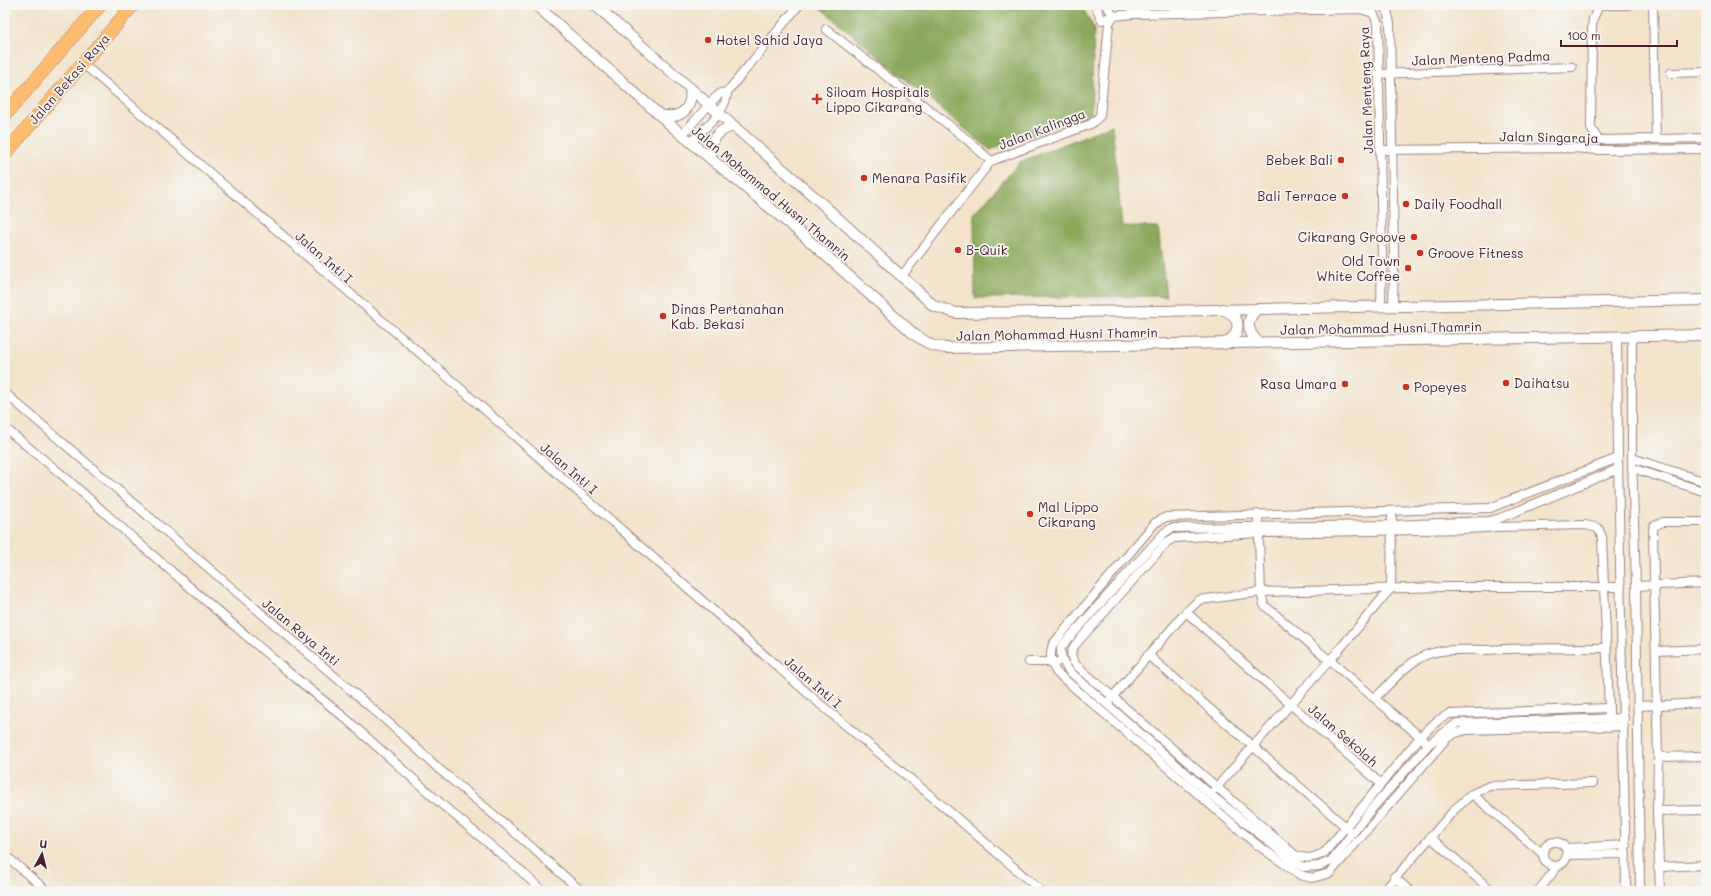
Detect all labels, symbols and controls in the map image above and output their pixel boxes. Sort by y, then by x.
scale bar [1561,22,1677,48]
street label: Jalan Menteng Raya [1355,26,1376,154]
text: 100 m [1567,27,1601,43]
street label: Jalan Bekasi Raya [25,30,113,128]
place label: Hotel Sahid Jaya [716,31,823,48]
marker: Hotel Sahid Jaya [703,35,713,45]
street label: Jalan Menteng Padma [1411,47,1551,68]
place label: Siloam Hospitals Lippo Cikarang [826,83,930,115]
marker: Siloam Hospitals Lippo Cikarang [811,93,823,105]
street label: Jalan Kalingga [996,104,1088,153]
street label: Jalan Mohammad Husni Thamrin [689,121,854,264]
street label: Jalan Singaraja [1499,127,1599,146]
place label: Bebek Bali [1266,151,1333,168]
marker: Bebek Bali [1336,155,1346,165]
place label: Menara Pasifik [872,169,967,186]
marker: Menara Pasifik [859,173,869,183]
place label: Bali Terrace [1257,187,1337,204]
marker: Bali Terrace [1340,191,1350,201]
place label: Daily Foodhall [1414,195,1502,212]
marker: Daily Foodhall [1401,199,1411,209]
street label: Jalan Inti I [292,227,357,286]
place label: Cikarang Groove [1298,228,1406,245]
marker: Cikarang Groove [1409,232,1419,242]
place label: B-Quik [966,241,1008,258]
place label: Groove Fitness [1428,244,1524,261]
marker: B-Quik [953,245,963,255]
marker: Groove Fitness [1415,248,1425,258]
place label: Old Town White Coffee [1316,252,1400,284]
marker: Old Town White Coffee [1403,263,1413,273]
place label: Dinas Pertanahan Kab. Bekasi [671,300,784,332]
marker: Dinas Pertanahan Kab. Bekasi [658,311,668,321]
street label: Jalan Mohammad Husni Thamrin [1280,317,1482,338]
street label: Jalan Mohammad Husni Thamrin [956,323,1158,344]
place label: Daihatsu [1514,374,1570,391]
place label: Rasa Umara [1260,375,1337,392]
place label: Popeyes [1414,378,1467,395]
marker: Daihatsu [1501,378,1511,388]
marker: Rasa Umara [1340,379,1350,389]
marker: Popeyes [1401,382,1411,392]
street label: Jalan Inti I [537,438,602,497]
place label: Mal Lippo Cikarang [1038,498,1099,530]
marker: Mal Lippo Cikarang [1025,509,1035,519]
street label: Jalan Raya Inti [259,594,344,669]
street label: Jalan Inti I [781,652,846,711]
street label: Jalan Sekolah [1305,700,1382,769]
north arrow [22,834,62,874]
text: U [39,836,48,851]

